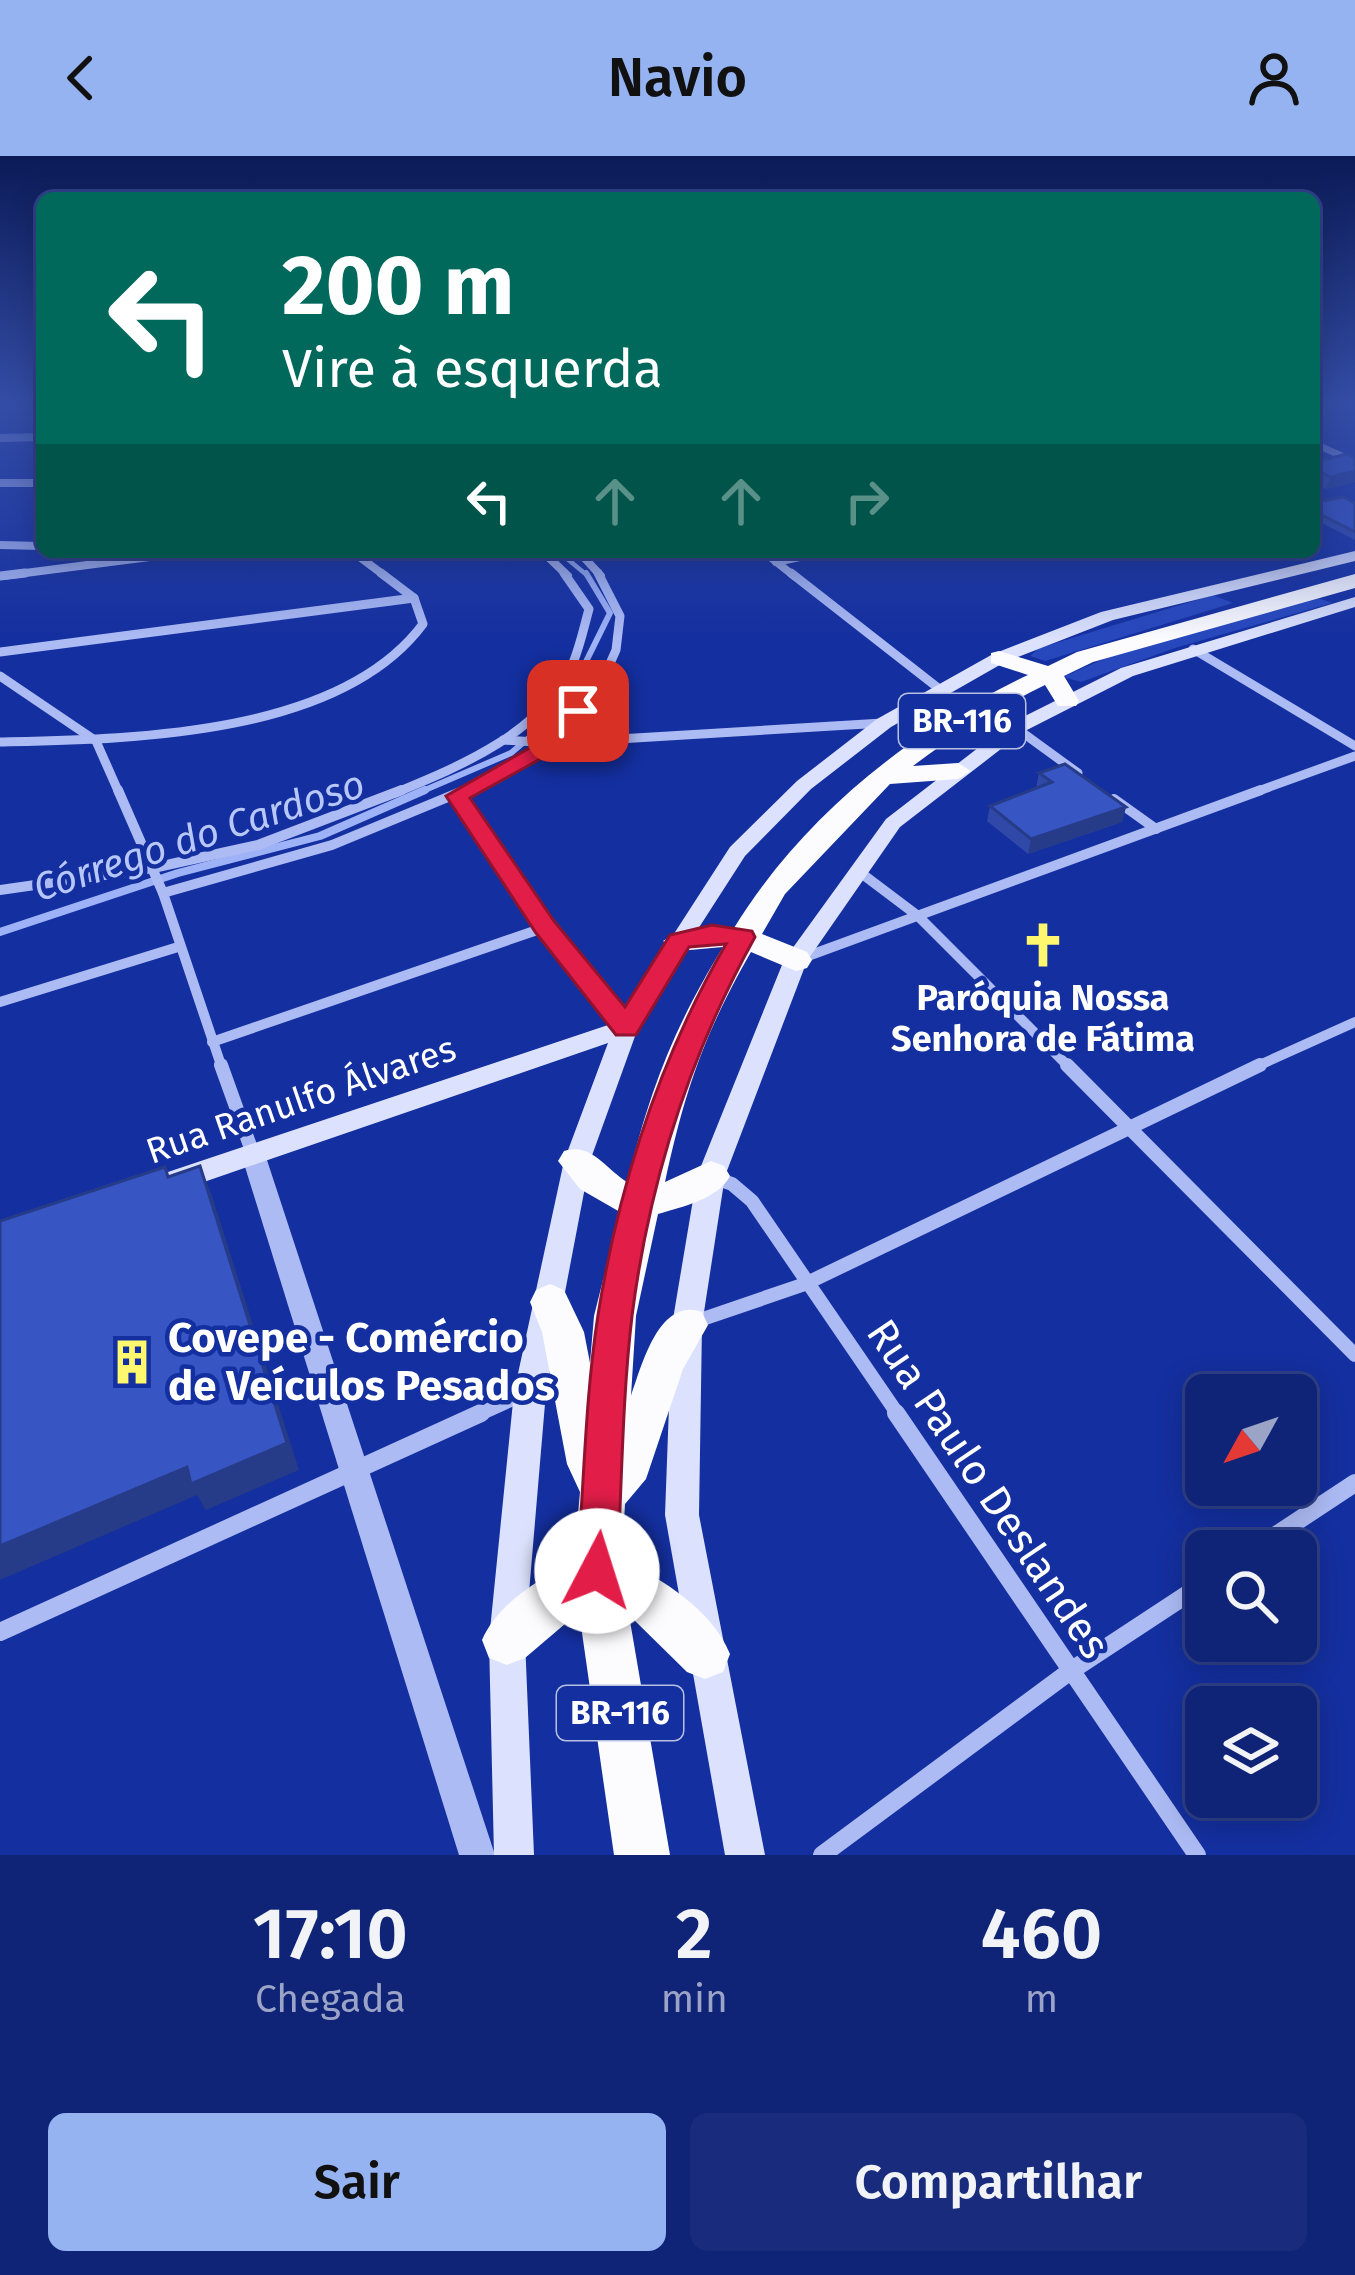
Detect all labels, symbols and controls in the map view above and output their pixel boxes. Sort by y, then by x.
icon: back [48,45,114,111]
icon: person [1241,45,1307,111]
text: Navio [608,46,747,110]
text: 200 m [282,235,515,336]
icon: left [84,240,240,396]
text: Vire à esquerda [282,337,663,401]
icon: left [456,468,522,534]
icon: ahead [582,468,648,534]
icon: ahead [708,468,774,534]
icon: right [834,468,900,534]
pin [527,660,629,762]
icon: arrive [545,678,611,744]
road number: BR-116 [899,694,1025,748]
water label: Córrego do Cardoso [28,761,370,911]
church icon: Paróquia Nossa Senhora de Fátima [1018,920,1068,970]
place label: Paróquia Nossa Senhora de Fátima [891,976,1195,1061]
street label: Rua Ranulfo Álvares [140,1025,462,1174]
street label: Rua Paulo Deslandes [856,1310,1120,1668]
place label: Covepe - Comércio de Veículos Pesados [168,1313,555,1411]
building icon: Covepe - Comércio de Veículos Pesados [107,1337,157,1387]
north arrow [1185,1374,1317,1506]
map controls [1185,1374,1317,1818]
position arrow [534,1508,660,1634]
button: search [1185,1530,1317,1662]
road number: BR-116 [557,1686,683,1740]
button: layers [1185,1686,1317,1818]
text: 17:10 [253,1891,408,1977]
text: 2 [676,1891,713,1977]
text: 460 [981,1891,1102,1977]
text: Chegada [255,1976,406,2022]
text: min [661,1976,728,2022]
text: m [1025,1976,1058,2022]
button: Sair [48,2113,666,2251]
button: Compartilhar [690,2113,1307,2251]

